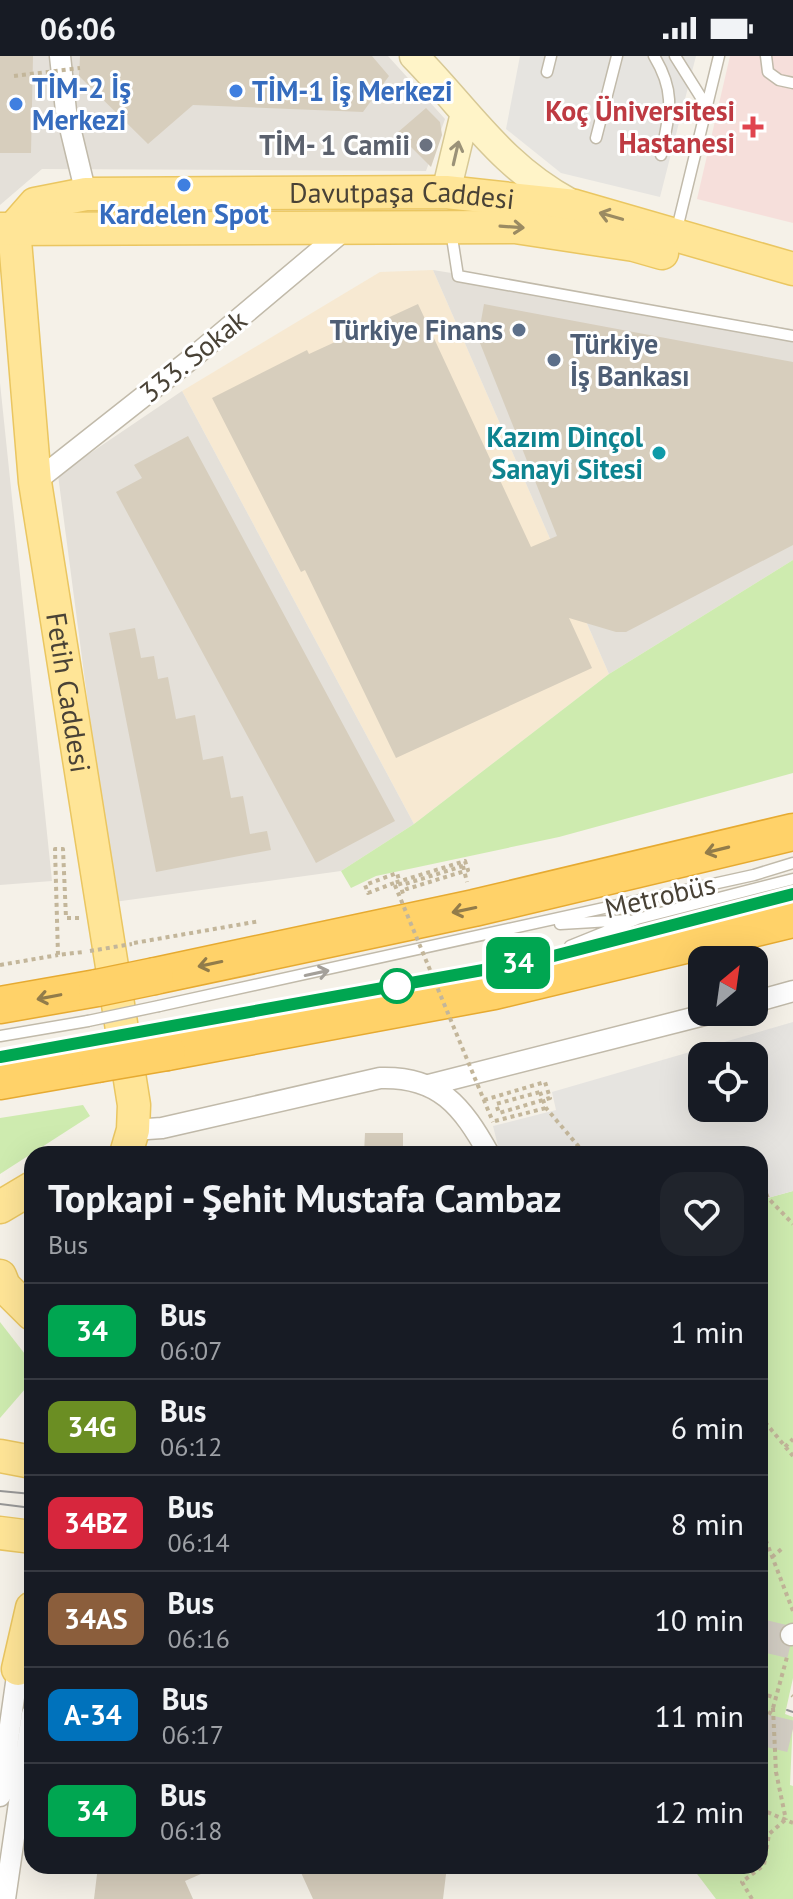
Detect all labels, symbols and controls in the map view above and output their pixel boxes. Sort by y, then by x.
text: 06:06 [40,9,116,48]
place label: TİM-2 İş Merkezi [32,69,131,138]
place label: TİM-1 İş Merkezi [252,72,453,109]
marker: TİM-1 İş Merkezi [227,82,245,100]
place label: Koç Üniversitesi Hastanesi [545,92,735,161]
marker: TİM-2 İş Merkezi [7,95,25,113]
marker: Koç Üniversitesi Hastanesi [742,116,764,138]
place label: TİM- 1 Camii [259,126,410,163]
marker: TİM- 1 Camii [417,136,435,154]
one-way arrow [449,140,464,166]
street label: Davutpaşa Caddesi [289,173,517,217]
marker: Kardelen Spot [175,176,193,194]
place label: Kardelen Spot [99,195,269,232]
one-way arrow [598,208,624,223]
one-way arrow [498,220,525,235]
street label: 333. Sokak [131,301,254,410]
place label: Türkiye Finans [330,311,503,348]
marker: Türkiye Finans [510,321,528,339]
place label: Türkiye İş Bankası [570,325,690,394]
marker: Türkiye İş Bankası [545,351,563,369]
place label: Kazım Dinçol Sanayi Sitesi [487,418,644,487]
marker: Kazım Dinçol Sanayi Sitesi [650,444,668,462]
street label: Fetih Caddesi [38,610,100,775]
one-way arrow [705,844,731,859]
street label: Metrobüs [601,865,719,926]
one-way arrow [452,903,477,918]
line badge: 34 [482,937,554,989]
text: 34 [502,944,534,981]
north arrow [688,946,768,1026]
map controls [688,946,768,1122]
one-way arrow [198,958,223,973]
one-way arrow [304,965,330,980]
unlabelled marker [380,969,414,1003]
one-way arrow [36,990,62,1005]
button: locate [688,1042,768,1122]
button: heart [660,1172,744,1256]
text: Topkapi - Şehit Mustafa Cambaz [48,1173,561,1222]
text: Bus [48,1228,88,1261]
text: Bus [160,1295,207,1334]
text: 34 [76,1312,108,1349]
text: 1 min [671,1312,744,1351]
text: 06:07 [160,1334,222,1367]
text: Bus [160,1391,207,1430]
text: 34G [68,1408,116,1445]
text: 6 min [671,1408,744,1447]
text: 06:12 [160,1430,222,1463]
text: Bus [167,1487,214,1526]
text: 34BZ [64,1504,127,1541]
text: 8 min [671,1504,744,1543]
text: 06:14 [167,1526,230,1559]
text: Bus [168,1583,214,1622]
text: 34AS [64,1600,128,1637]
text: 10 min [654,1600,744,1639]
text: 06:16 [168,1622,230,1655]
text: Bus [162,1679,208,1718]
text: A-34 [64,1696,122,1733]
text: 11 min [654,1696,744,1735]
text: 06:17 [162,1718,224,1751]
text: Bus [160,1775,207,1814]
text: 34 [76,1792,108,1829]
text: 12 min [654,1792,744,1831]
text: 06:18 [160,1814,222,1847]

